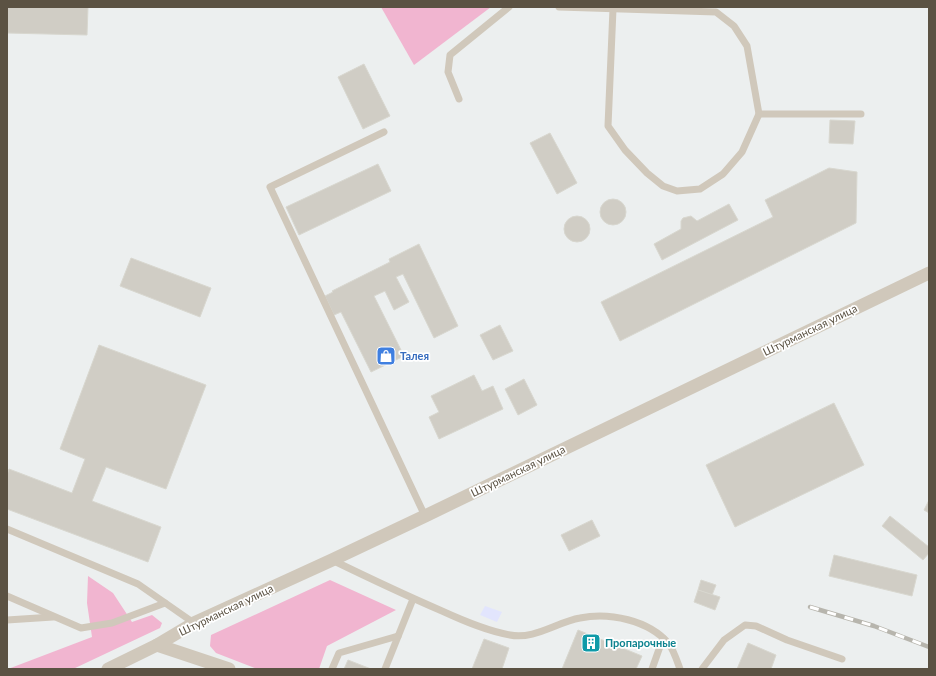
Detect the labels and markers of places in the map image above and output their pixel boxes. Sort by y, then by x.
shop icon: Талея [375,345,397,367]
place label: Талея [400,349,429,362]
building icon: Пропарочные [580,632,602,654]
place label: Пропарочные [605,636,676,649]

